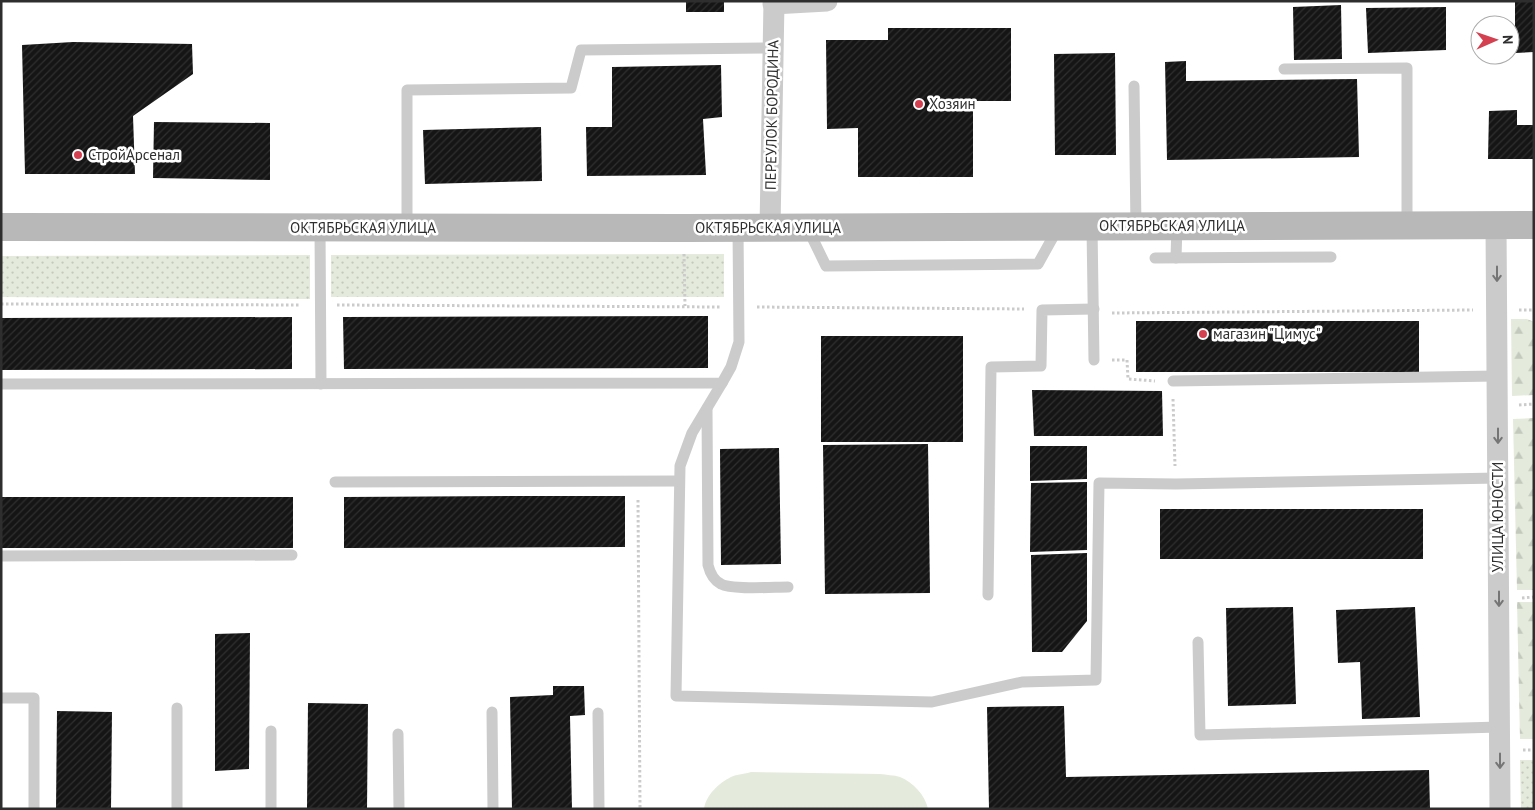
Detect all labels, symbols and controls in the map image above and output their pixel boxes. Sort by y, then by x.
north arrow [1470,15,1520,65]
text: N [1499,35,1517,44]
street label: ПЕРЕУЛОК БОРОДИНА [761,39,782,190]
place label: Хозяин [929,94,976,113]
marker: Хозяин [913,98,925,110]
place label: СтройАрсенал [88,145,180,164]
marker: СтройАрсенал [72,149,84,161]
street label: ОКТЯБРЬСКАЯ УЛИЦА [1099,216,1245,235]
street label: ОКТЯБРЬСКАЯ УЛИЦА [290,218,436,237]
street label: ОКТЯБРЬСКАЯ УЛИЦА [695,218,841,237]
one-way arrow [1492,265,1502,281]
place label: магазин "Цимус" [1213,324,1321,343]
marker: магазин "Цимус" [1197,328,1209,340]
one-way arrow [1493,428,1503,444]
street label: УЛИЦА ЮНОСТИ [1488,462,1507,572]
one-way arrow [1494,590,1504,606]
one-way arrow [1495,752,1505,769]

